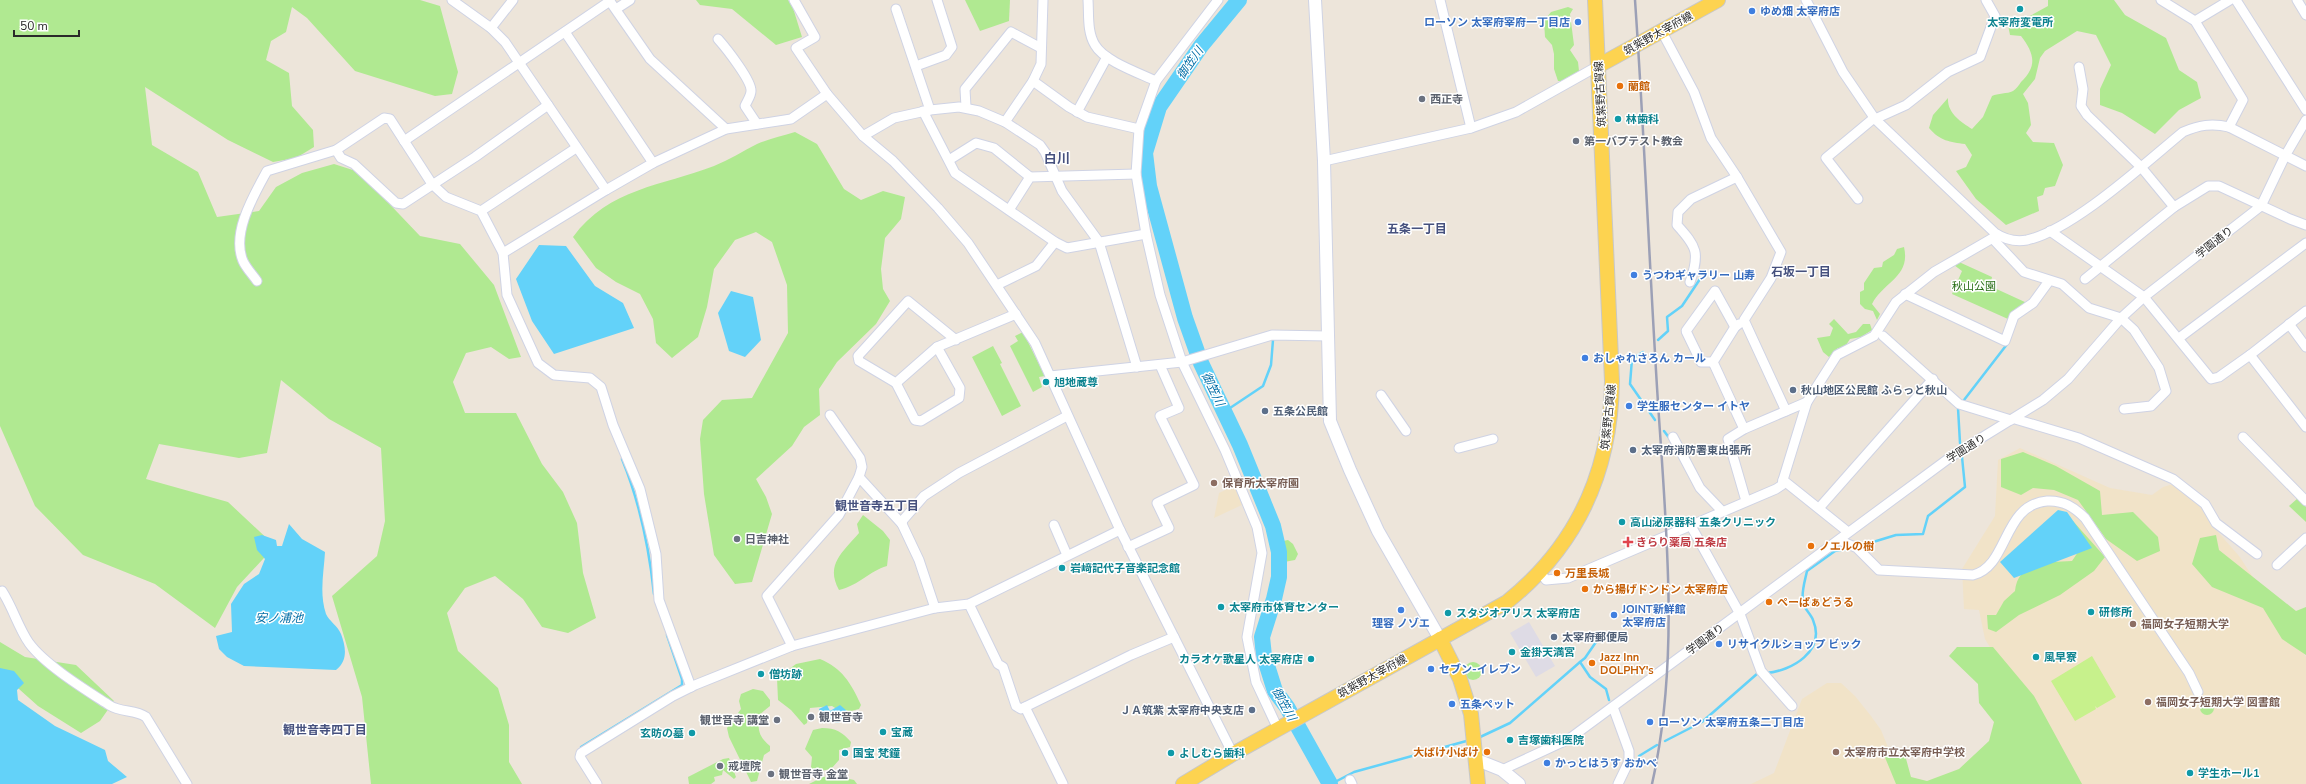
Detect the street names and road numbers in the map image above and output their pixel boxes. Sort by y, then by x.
street label: 筑紫野太宰府線 [1621,8,1696,59]
street label: 筑紫野古賀線 [1591,61,1610,127]
street label: 学園通り [2192,223,2236,262]
street label: 筑紫野古賀線 [1598,383,1619,451]
street label: 学園通り [1944,430,1989,466]
street label: 学園通り [1683,620,1728,658]
street label: 筑紫野太宰府線 [1335,651,1410,702]

